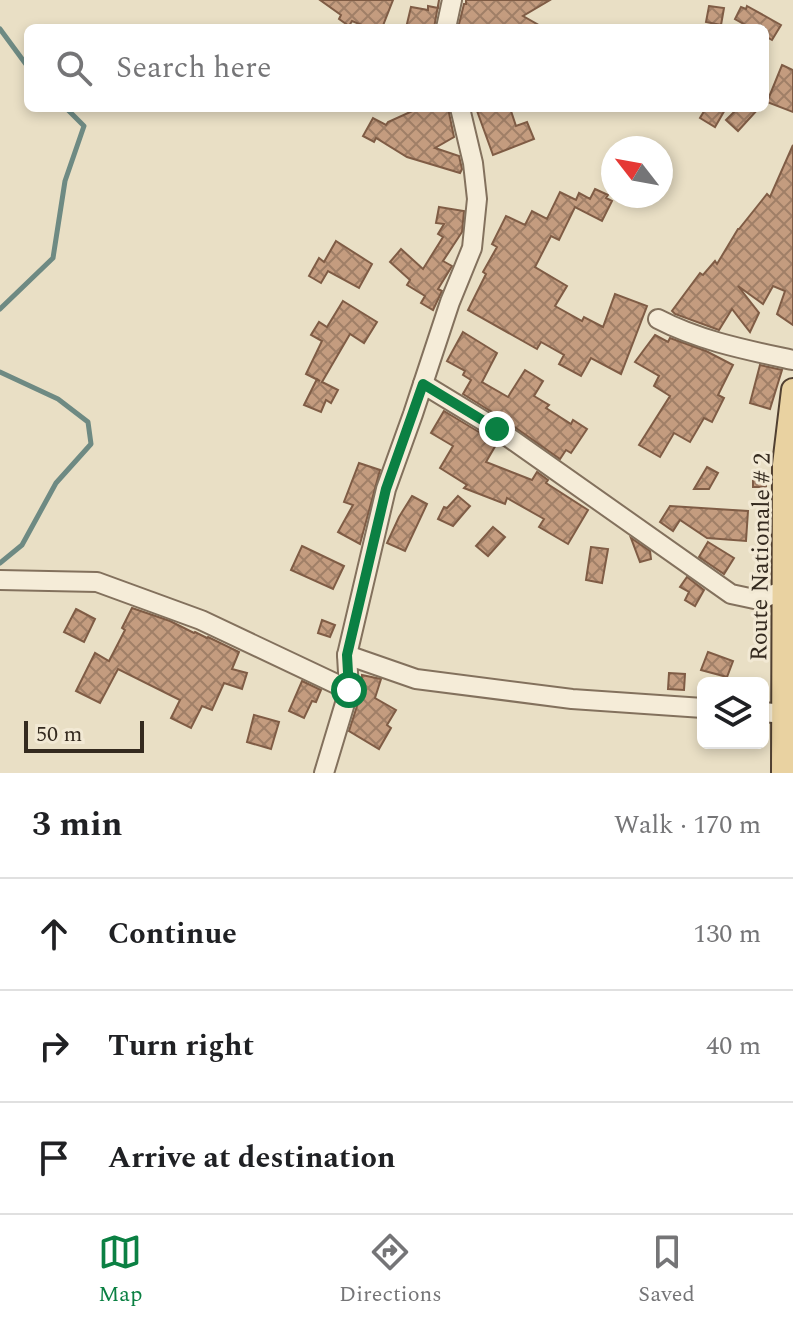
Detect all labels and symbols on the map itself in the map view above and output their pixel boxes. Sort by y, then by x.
north arrow [601,136,673,208]
route end [479,411,515,447]
street label: Route Nationale # 2 [741,453,781,661]
route start [331,672,367,708]
scale bar [24,717,144,753]

